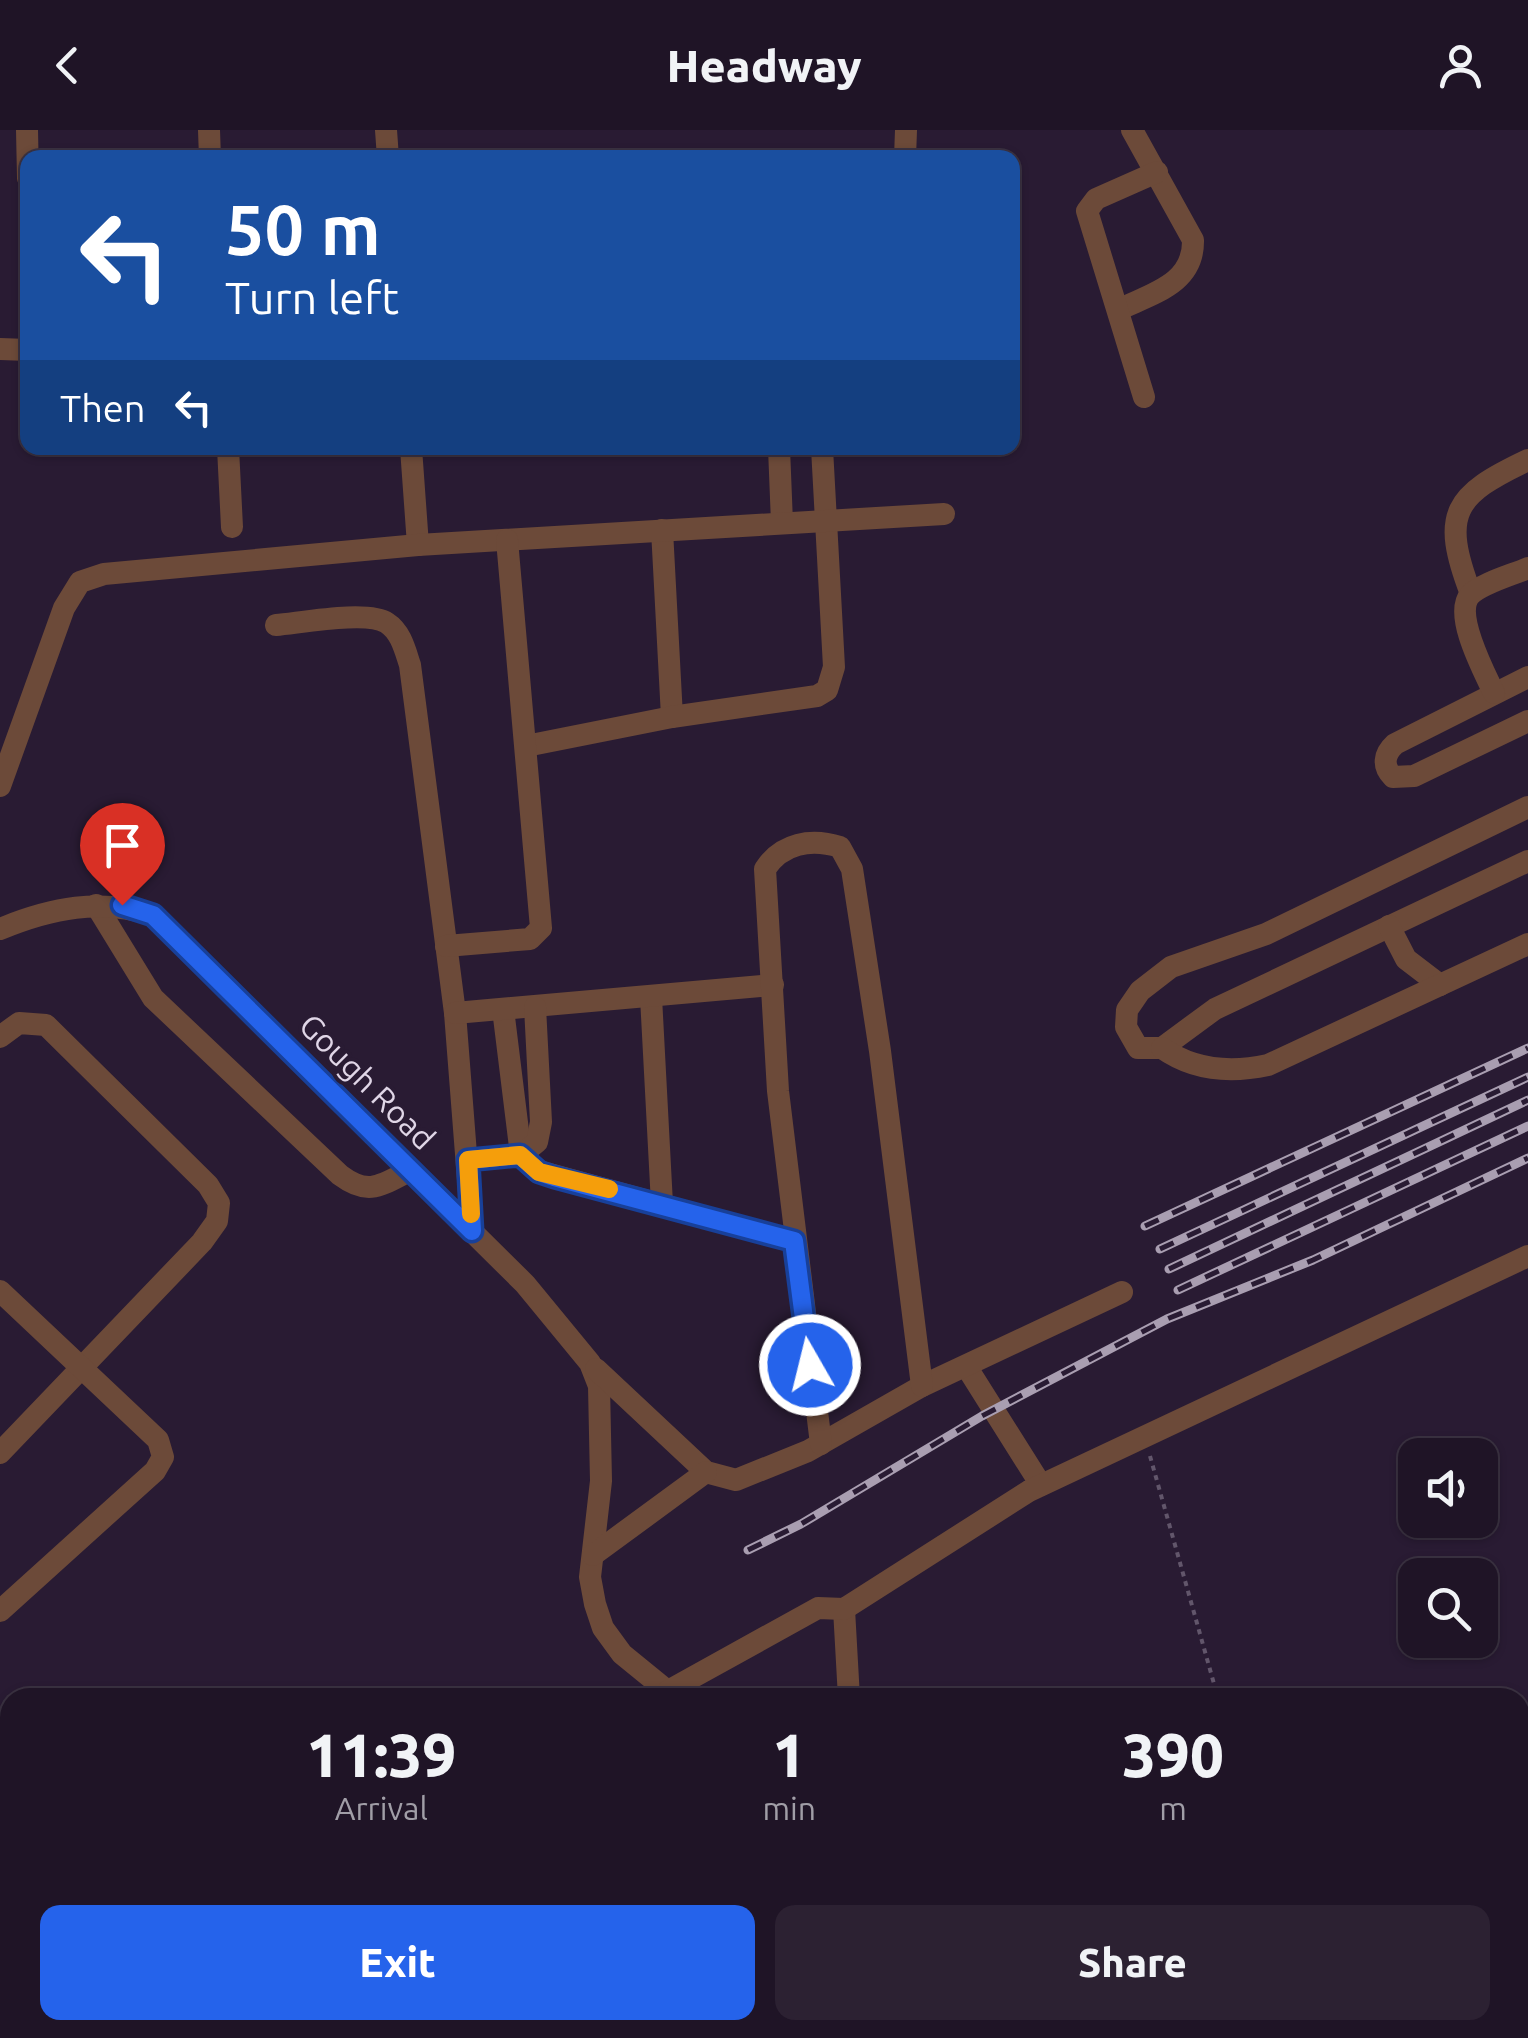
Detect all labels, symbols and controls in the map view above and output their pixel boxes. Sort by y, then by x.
icon: back [40,38,95,93]
icon: person [1433,38,1488,93]
text: Headway [666,40,862,91]
icon: left [60,190,190,320]
text: 50 m [225,190,381,268]
text: Turn left [225,272,399,323]
icon: left [166,380,221,435]
text: Then [60,387,146,429]
pin [80,803,165,906]
icon: arrive [95,818,150,873]
street label: Gough Road [293,1006,443,1156]
position arrow [758,1313,862,1417]
map controls [1398,1438,1498,1658]
button: sound [1398,1438,1498,1538]
button: search [1398,1558,1498,1658]
text: 11:39 [306,1721,456,1788]
text: 1 [772,1721,806,1788]
text: 390 [1122,1721,1224,1788]
text: Arrival [335,1790,428,1826]
text: min [762,1790,816,1826]
text: m [1159,1790,1187,1826]
button: Exit [40,1905,755,2020]
button: Share [775,1905,1490,2020]

